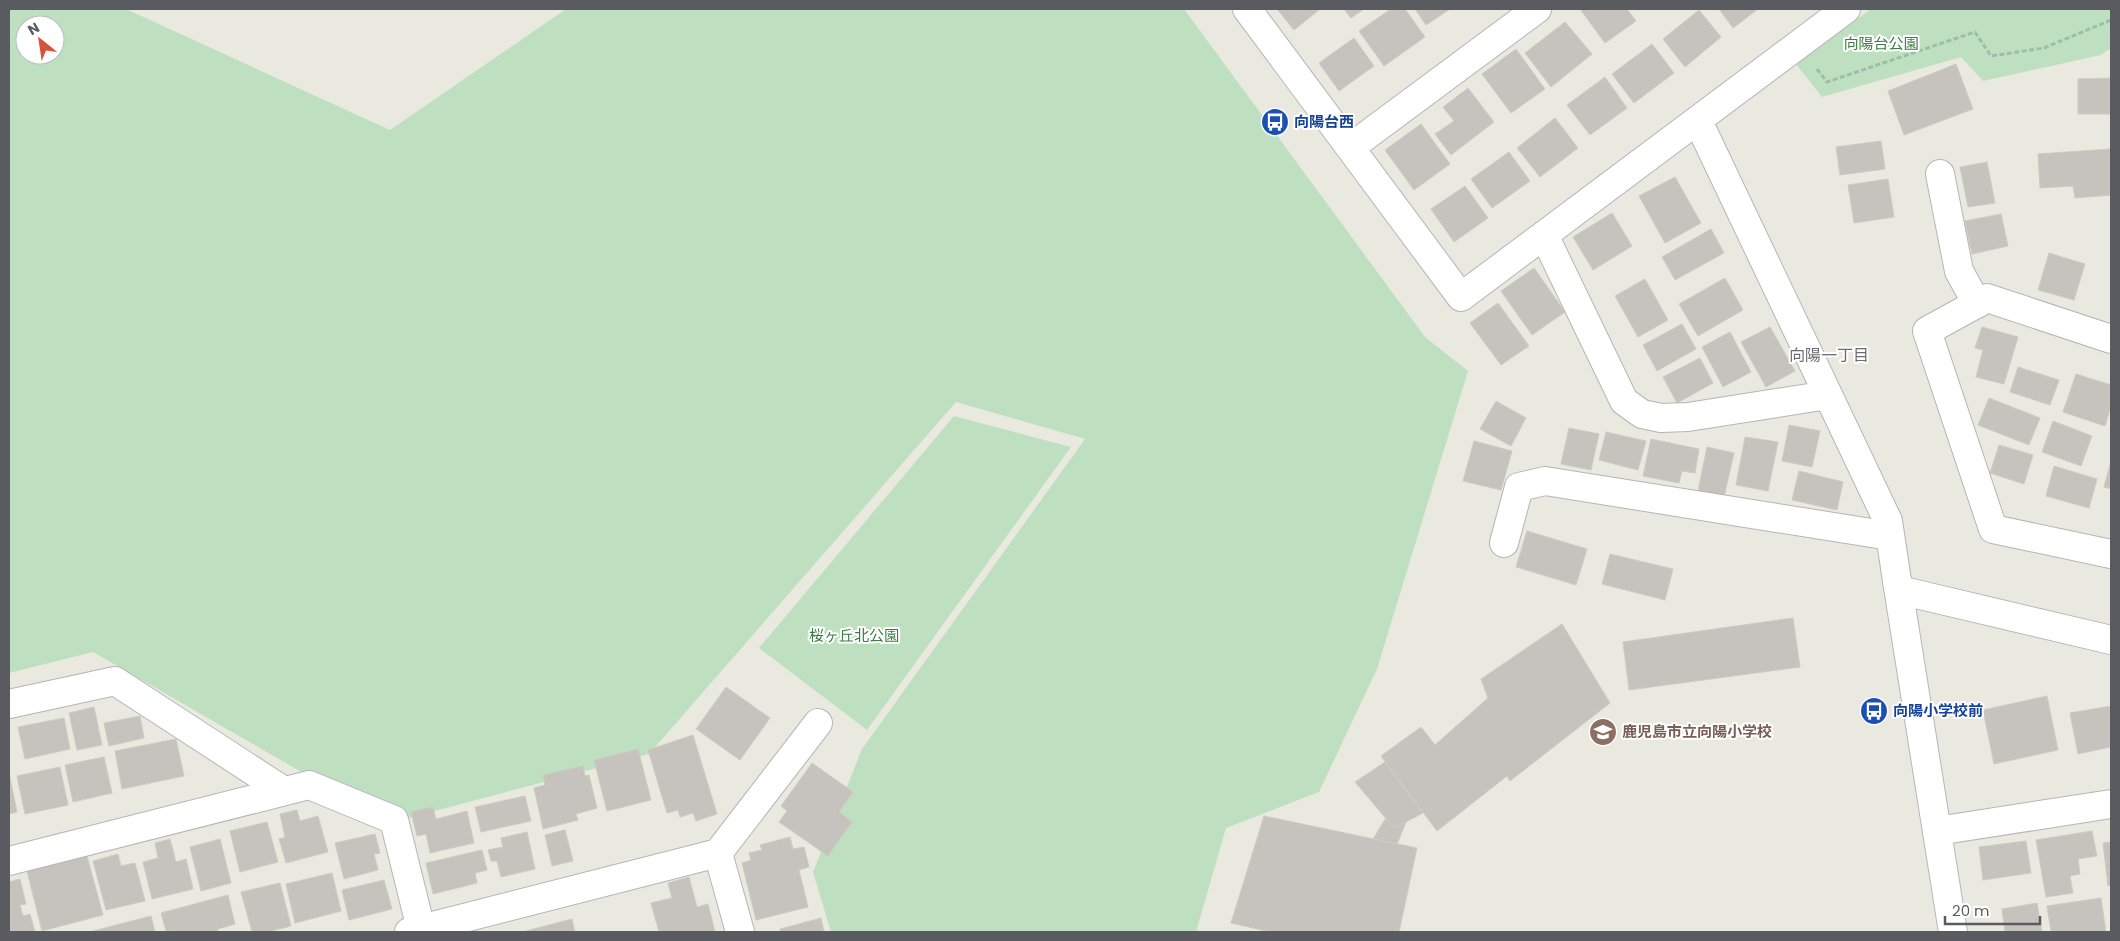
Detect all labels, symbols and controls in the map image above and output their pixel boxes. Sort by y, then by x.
north arrow [15,15,65,65]
text: N [24,17,43,40]
park label: 向陽台公園 [1843,33,1919,54]
bus stop icon: 向陽台西 [1260,107,1290,137]
place label: 向陽台西 [1294,111,1354,132]
district label: 向陽一丁目 [1789,344,1869,367]
park label: 桜ヶ丘北公園 [809,625,899,646]
bus stop icon: 向陽小学校前 [1859,696,1889,726]
place label: 向陽小学校前 [1893,700,1983,721]
school or university icon: 鹿児島市立向陽小学校 [1588,717,1618,747]
place label: 鹿児島市立向陽小学校 [1622,721,1772,742]
scale bar [1945,894,2040,926]
text: 20 m [1952,900,1990,921]

